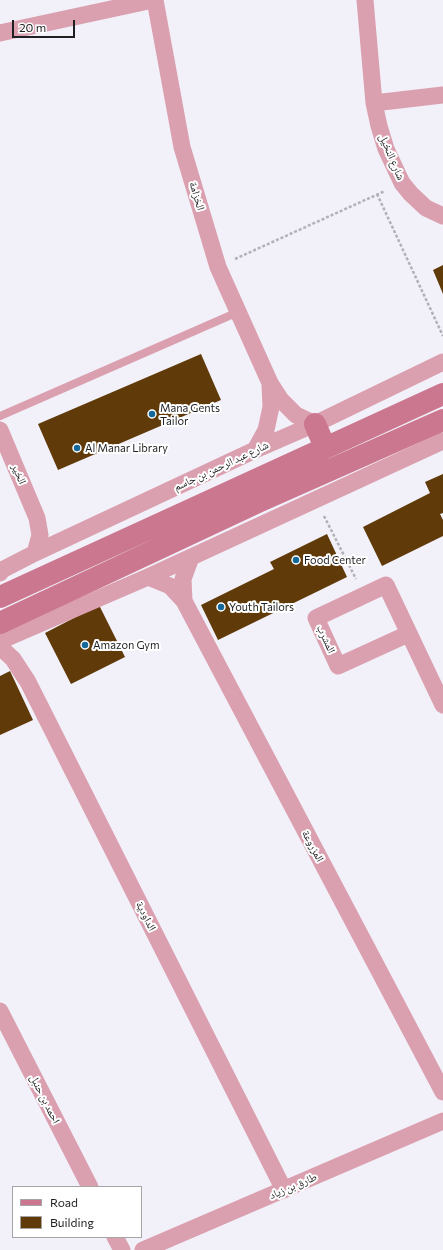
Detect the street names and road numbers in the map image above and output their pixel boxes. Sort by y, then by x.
street label: شارع النخيل [376,132,408,182]
street label: الخزامة [186,180,208,212]
street label: شارع عبد الرحمن بن جاسم [172,438,270,494]
street label: الخير [9,462,29,486]
street label: المشرب [314,623,338,655]
street label: المزروعة [299,828,327,864]
street label: الداودية [133,899,159,933]
street label: احمد بن حنبل [27,1072,63,1126]
street label: طارق بن زياد [267,1170,319,1202]

